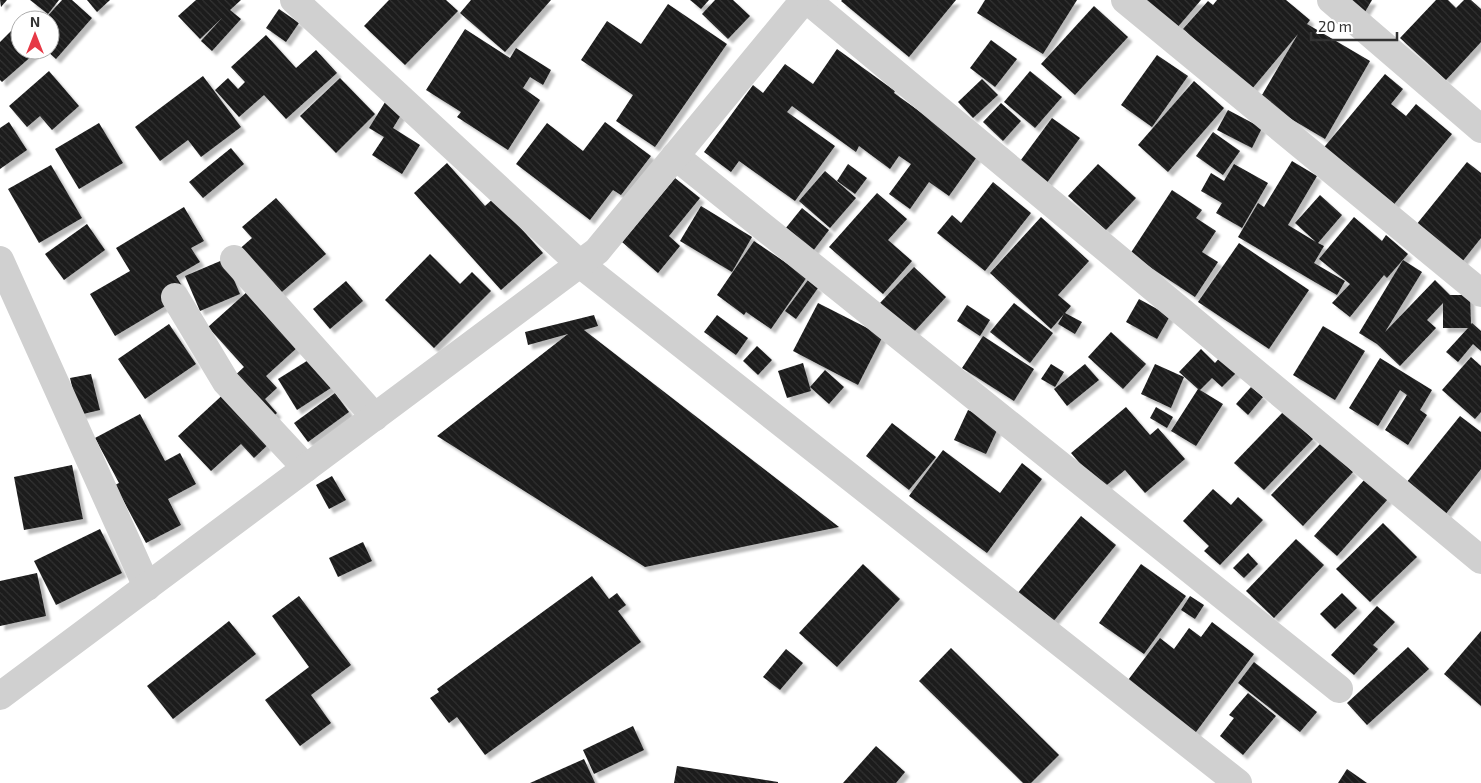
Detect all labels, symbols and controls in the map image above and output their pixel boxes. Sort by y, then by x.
north arrow [10,10,60,60]
scale bar [1311,10,1397,42]
text: N [30,13,40,30]
text: 20 m [1318,17,1352,35]

